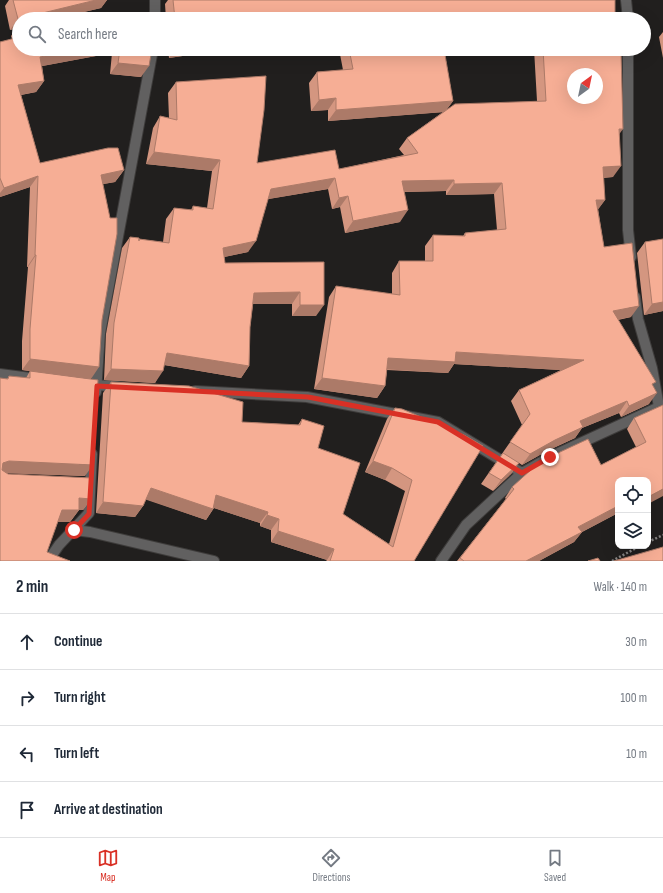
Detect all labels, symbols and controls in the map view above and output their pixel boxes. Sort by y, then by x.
search box [12,12,651,56]
icon: search [26,23,48,45]
text: Search here [58,25,118,44]
north arrow [567,68,603,104]
route end [541,448,559,466]
map controls [615,477,651,549]
button: locate [615,477,651,513]
button: layers [615,513,651,549]
route start [65,521,83,539]
text: 2 min [16,577,48,597]
text: Walk · 140 m [594,579,647,595]
icon: ahead [16,631,38,653]
text: Continue [54,632,103,651]
text: 30 m [625,634,647,650]
icon: right [16,687,38,709]
text: Turn right [54,688,106,707]
text: 100 m [620,690,647,706]
icon: left [16,743,38,765]
text: Turn left [54,744,99,763]
text: 10 m [626,746,647,762]
icon: arrive [16,799,38,821]
text: Arrive at destination [54,800,163,819]
tab: Map [97,847,119,884]
tab: Directions [313,847,350,884]
tab: Saved [544,847,566,884]

